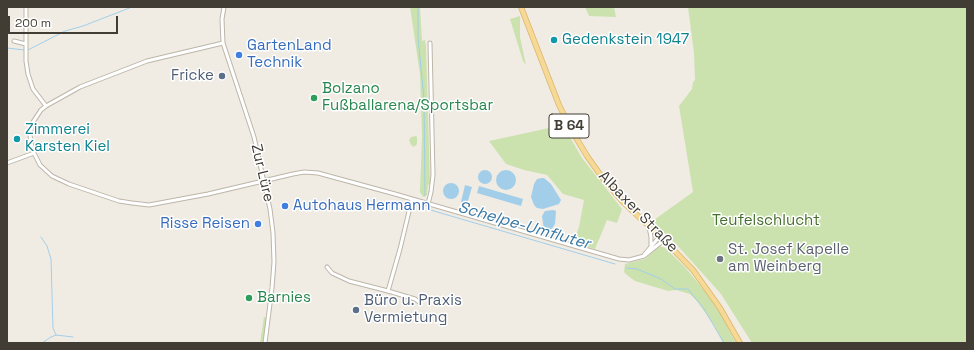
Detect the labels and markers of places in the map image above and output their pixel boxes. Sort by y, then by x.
place label: Gedenkstein 1947 [562,31,689,49]
marker: Gedenkstein 1947 [549,35,559,45]
place label: GartenLand Technik [247,37,332,72]
marker: GartenLand Technik [234,50,244,60]
place label: Fricke [171,67,214,85]
marker: Fricke [217,71,227,81]
place label: Bolzano Fußballarena/Sportsbar [322,80,493,115]
marker: Bolzano Fußballarena/Sportsbar [309,93,319,103]
place label: Zimmerei Karsten Kiel [25,121,110,156]
marker: Zimmerei Karsten Kiel [12,134,22,144]
place label: Autohaus Hermann [293,197,430,215]
marker: Autohaus Hermann [280,201,290,211]
place label: Risse Reisen [160,215,250,233]
marker: Risse Reisen [253,219,263,229]
place label: St. Josef Kapelle am Weinberg [728,241,849,276]
marker: St. Josef Kapelle am Weinberg [715,254,725,264]
place label: Barnies [257,289,311,307]
place label: Büro u. Praxis Vermietung [364,292,462,327]
marker: Barnies [244,293,254,303]
marker: Büro u. Praxis Vermietung [351,305,361,315]

